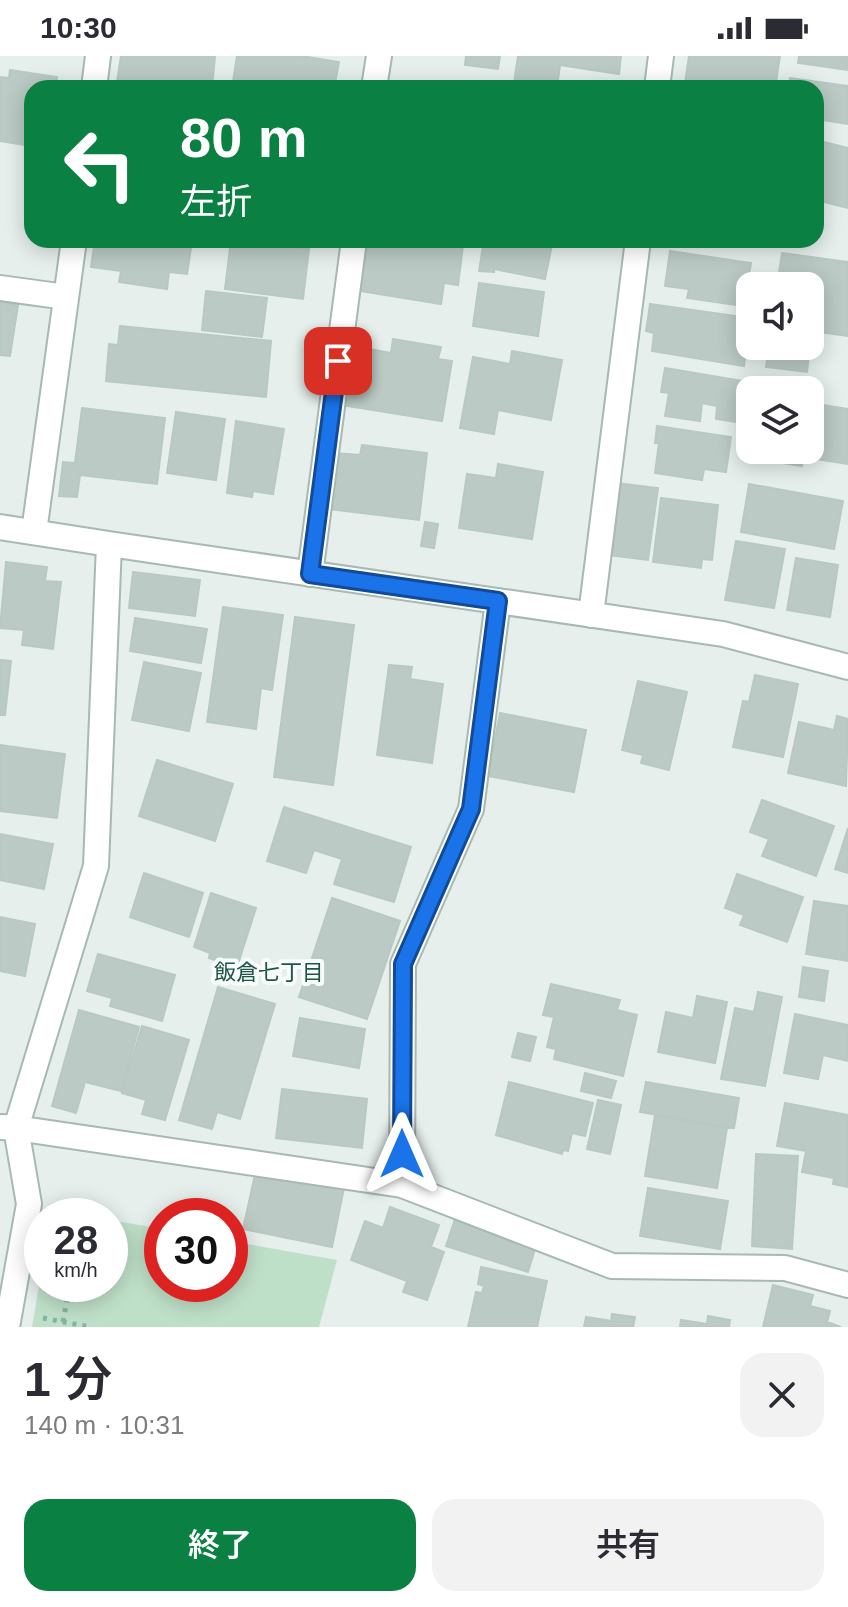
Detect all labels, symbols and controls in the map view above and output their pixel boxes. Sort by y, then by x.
text: 10:30 [40,11,117,44]
text: 80 m [180,106,308,169]
icon: left [48,112,152,216]
text: 左折 [180,181,252,222]
map controls [736,272,824,464]
button: sound [736,272,824,360]
pin [304,327,372,395]
icon: arrive [316,339,360,383]
button: layers [736,376,824,464]
district label: 飯倉七丁目 [214,960,324,985]
position arrow [360,1112,444,1196]
speed limit sign: 30 [144,1198,248,1302]
text: 28 [54,1218,98,1262]
text: km/h [54,1259,98,1281]
text: 1 分 [24,1353,112,1406]
button: close [740,1353,824,1437]
text: 140 m · 10:31 [24,1410,184,1440]
button: 終了 [24,1499,416,1591]
button: 共有 [432,1499,824,1591]

